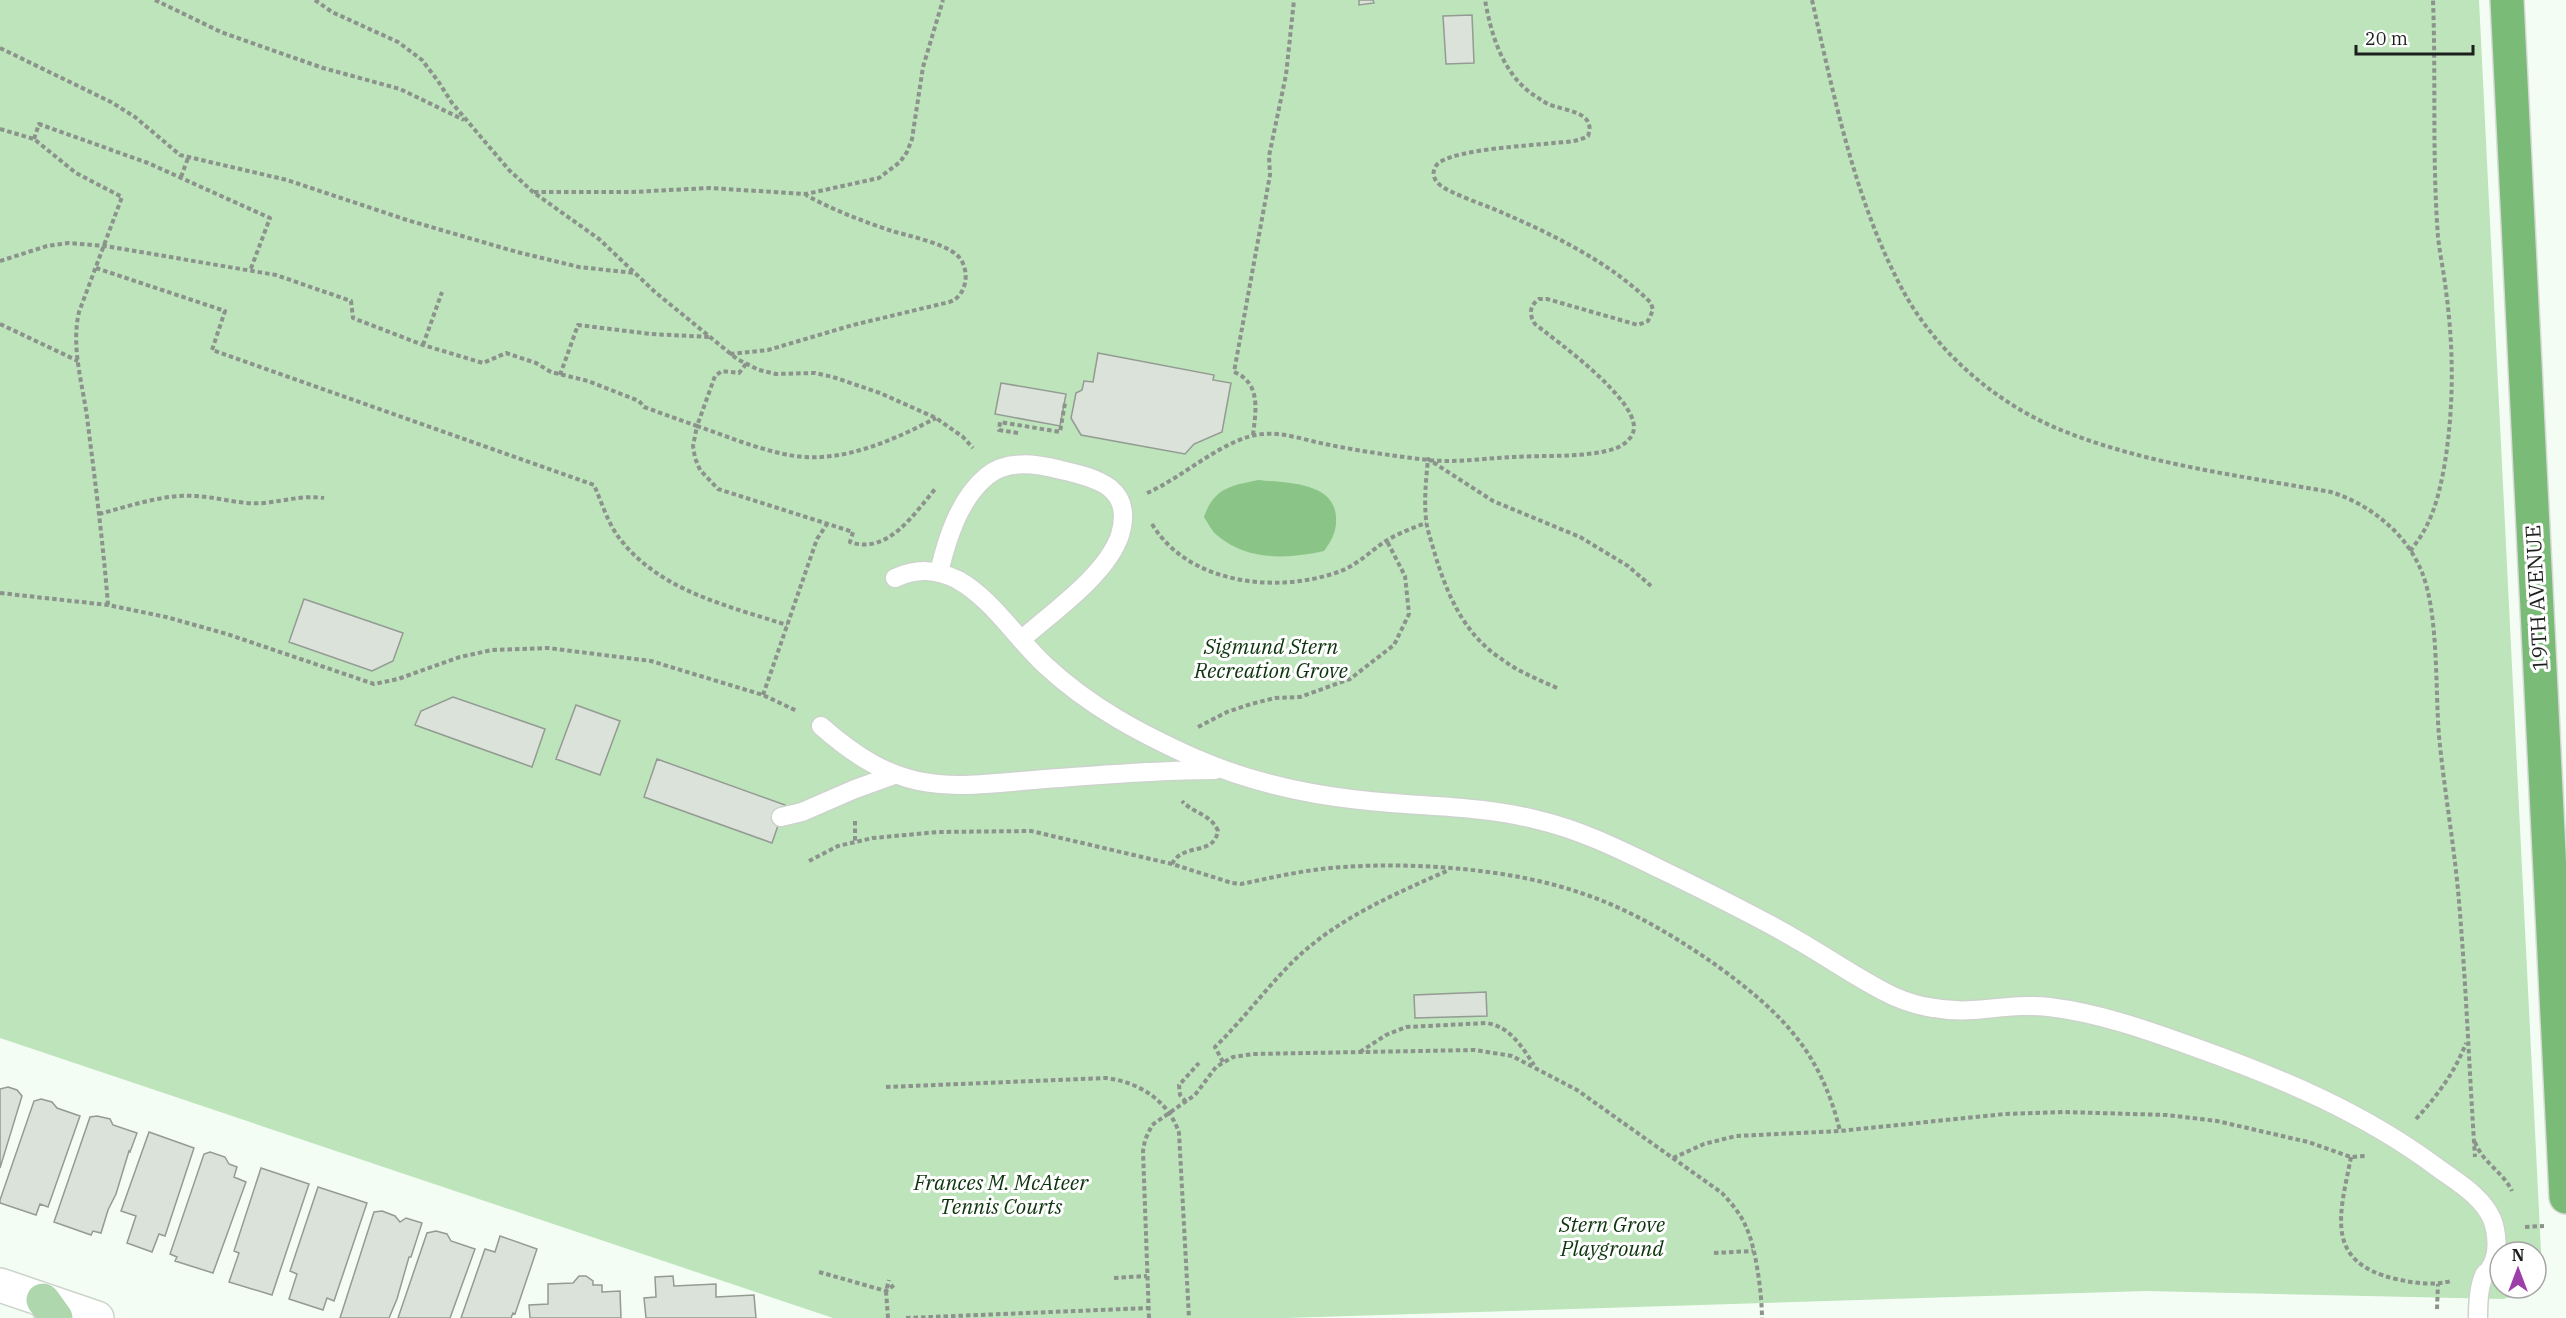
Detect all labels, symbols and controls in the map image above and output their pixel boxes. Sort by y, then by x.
scale bar [2356,18,2473,56]
text: 20 m [2365,27,2408,50]
street label: 19TH AVENUE [2518,524,2554,672]
park label: Sigmund Stern Recreation Grove [1193,632,1348,684]
park label: Frances M. McAteer Tennis Courts [913,1168,1089,1220]
park label: Stern Grove Playground [1558,1210,1666,1262]
north arrow [2488,1240,2548,1300]
text: N [2512,1245,2524,1265]

